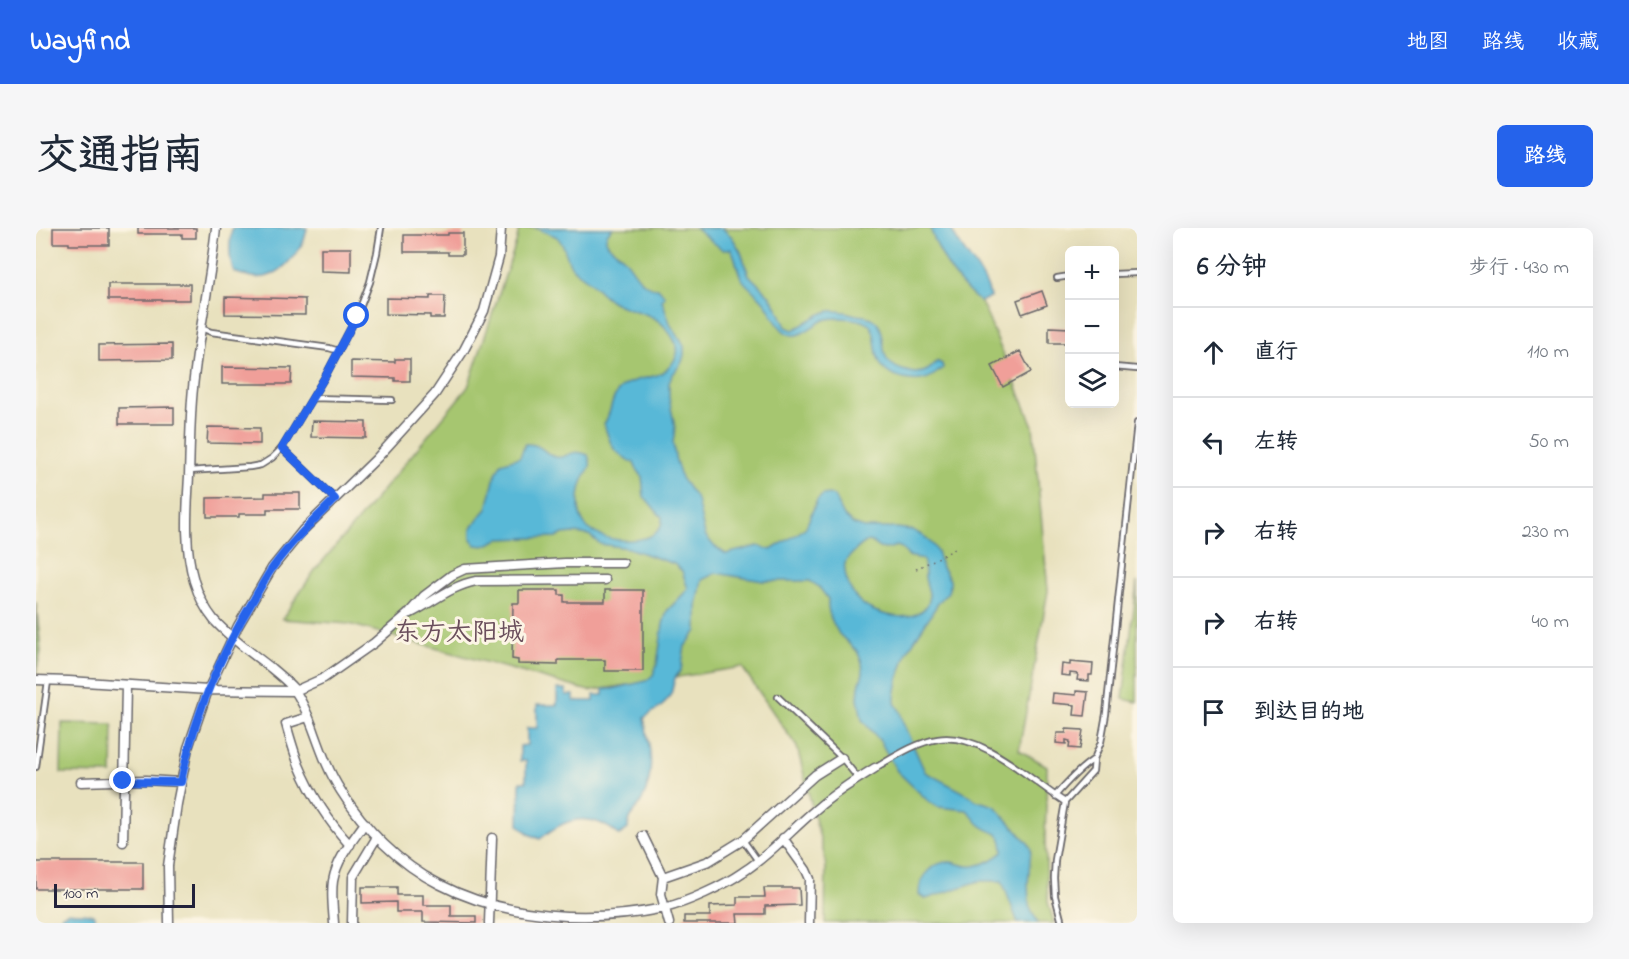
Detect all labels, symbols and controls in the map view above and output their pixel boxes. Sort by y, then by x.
text: Wayfind [30,22,130,63]
text: 地图 [1407,28,1449,58]
text: 路线 [1482,28,1524,58]
text: 收藏 [1557,28,1599,58]
button: 路线 [1497,125,1593,187]
text: 交通指南 [36,127,204,188]
map controls [1065,246,1119,408]
button: + [1065,246,1119,300]
text: 6 分钟 [1197,249,1267,287]
text: 步行 · 430 m [1469,254,1569,283]
button: − [1065,300,1119,354]
route start [343,302,369,328]
icon: ahead [1197,336,1230,369]
text: 直行 [1254,337,1298,369]
text: 110 m [1527,338,1569,367]
button: layers [1065,354,1119,408]
icon: left [1197,426,1230,459]
text: 左转 [1254,427,1298,459]
text: 50 m [1528,428,1569,457]
icon: right [1197,516,1230,549]
text: 右转 [1254,517,1298,549]
text: 230 m [1522,518,1569,547]
icon: right [1197,606,1230,639]
text: 右转 [1254,607,1298,639]
text: 40 m [1532,608,1569,637]
district label: 东方太阳城 [394,615,524,653]
icon: arrive [1197,696,1230,729]
text: 到达目的地 [1254,697,1364,729]
route end [109,767,135,793]
scale bar [54,881,195,908]
text: 100 m [63,882,98,906]

